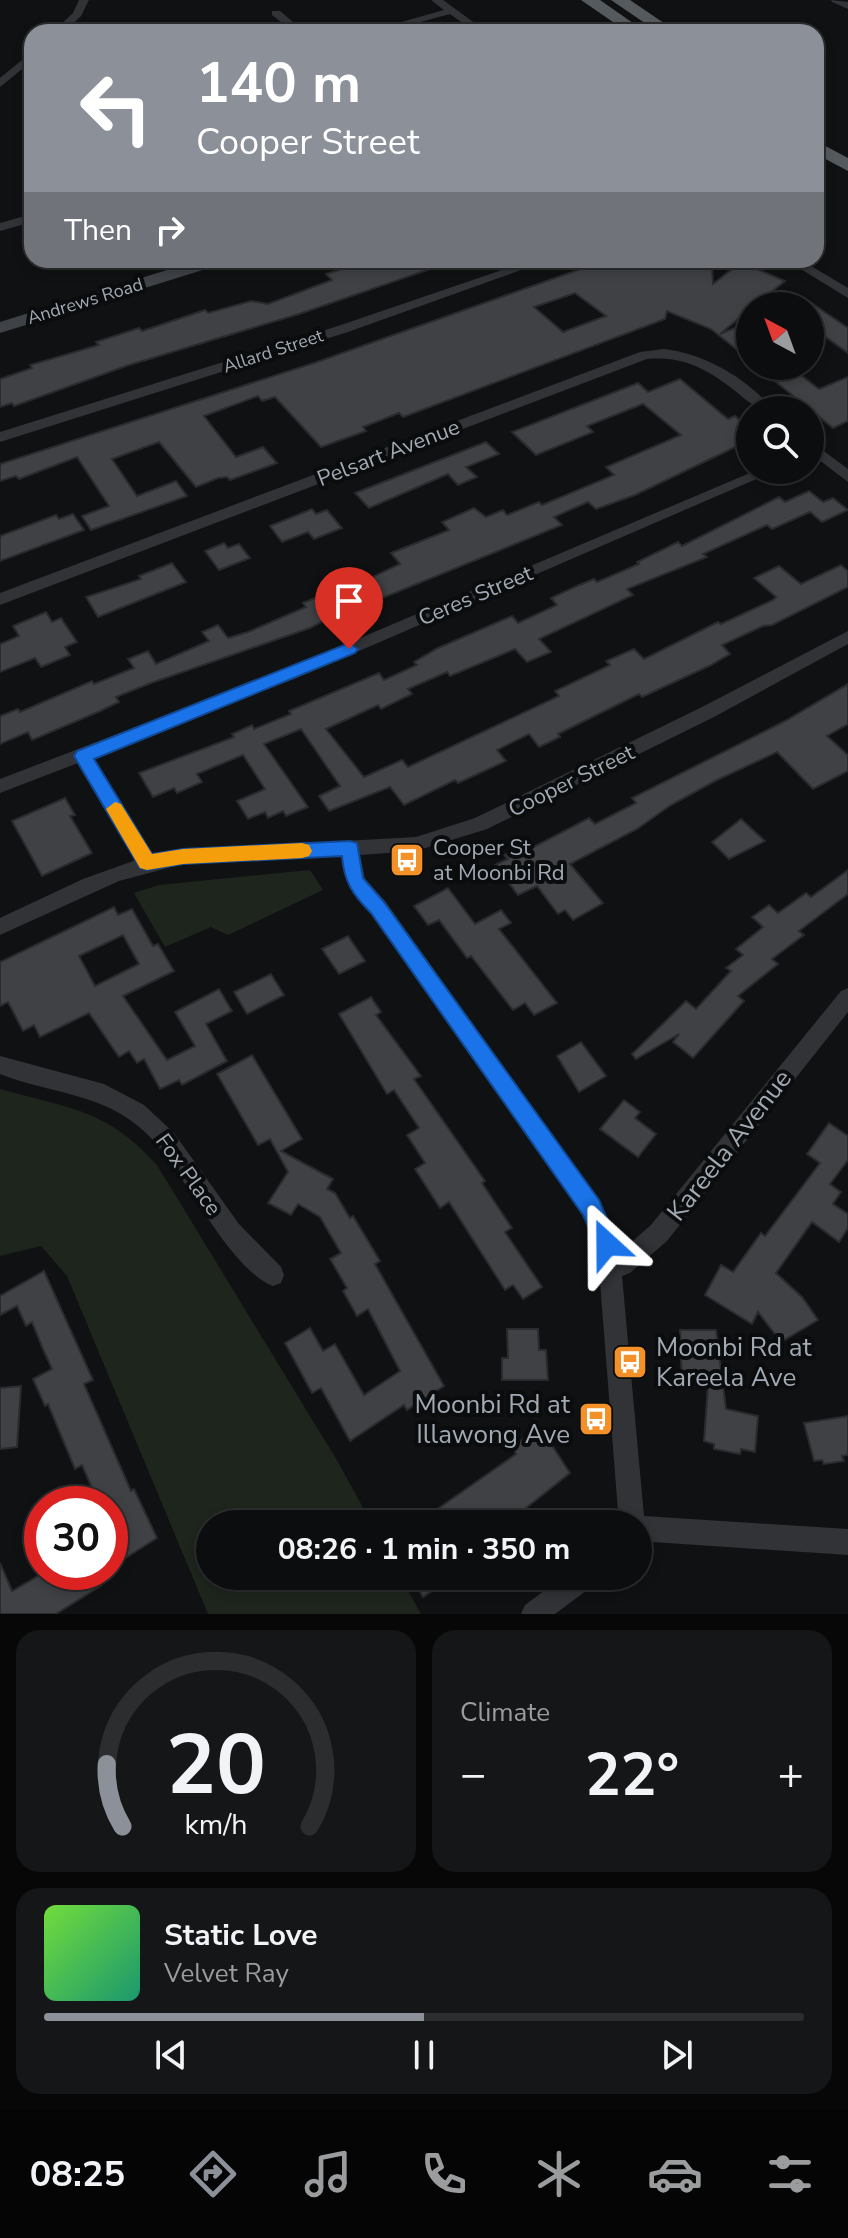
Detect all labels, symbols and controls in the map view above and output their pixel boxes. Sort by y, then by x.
text: 140 m [196,45,361,122]
icon: left [64,56,168,160]
text: Cooper Street [196,118,420,167]
icon: right [148,208,192,252]
text: Then [64,210,132,251]
street label: Andrews Road [24,272,146,330]
north arrow [736,292,824,380]
map controls [736,292,824,484]
street label: Allard Street [220,323,327,378]
button: search [736,396,824,484]
street label: Pelsart Avenue [313,412,464,494]
street label: Ceres Street [414,558,537,633]
pin [315,567,383,649]
icon: arrive [327,579,371,623]
street label: Cooper Street [503,737,640,824]
place label: Cooper St at Moonbi Rd [433,833,565,888]
bus stop icon: Cooper St at Moonbi Rd [388,841,426,879]
street label: Kareela Avenue [659,1062,800,1228]
street label: Fox Place [148,1128,228,1222]
position arrow [565,1202,649,1286]
place label: Moonbi Rd at Kareela Ave [656,1330,812,1395]
bus stop icon: Moonbi Rd at Kareela Ave [611,1343,649,1381]
place label: Moonbi Rd at Illawong Ave [414,1387,571,1452]
bus stop icon: Moonbi Rd at Illawong Ave [577,1400,615,1438]
speed limit sign: 30 [24,1486,128,1590]
text: 08:26 · 1 min · 350 m [278,1529,570,1570]
text: Climate [460,1695,550,1730]
text: 20 [166,1709,266,1822]
text: 22° [585,1734,679,1816]
text: − [460,1745,486,1805]
text: + [778,1745,804,1805]
text: km/h [185,1805,247,1844]
text: Static Love [164,1915,318,1956]
text: Velvet Ray [164,1956,289,1991]
icon: previous [149,2033,193,2077]
icon: pause [402,2033,446,2077]
icon: next [655,2033,699,2077]
icon: directions [185,2146,241,2202]
icon: music [300,2146,356,2202]
icon: phone [416,2146,472,2202]
icon: climate [531,2146,587,2202]
icon: car [647,2146,703,2202]
icon: filters [762,2146,818,2202]
text: 08:25 [30,2150,125,2199]

